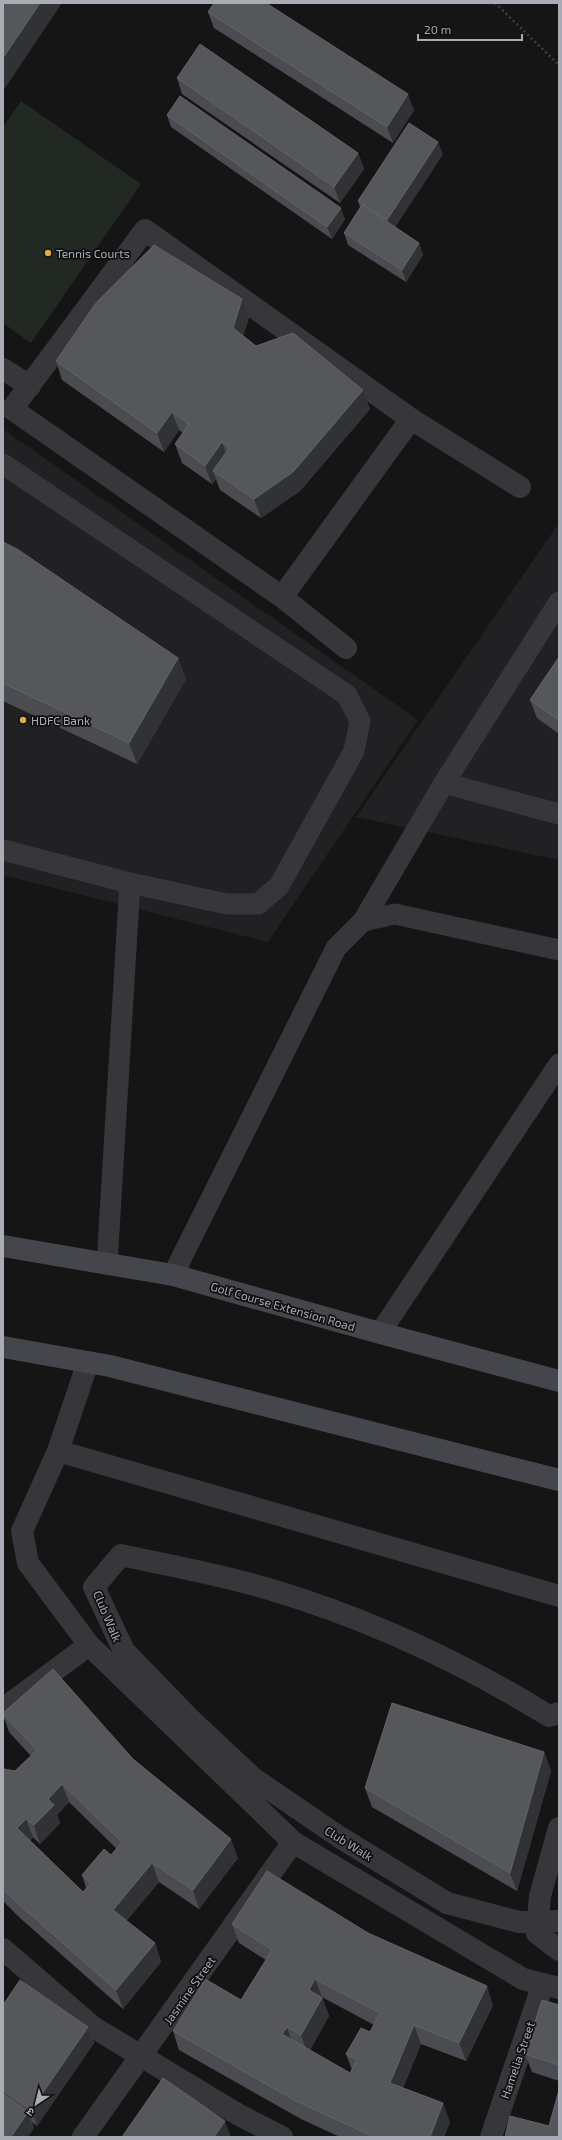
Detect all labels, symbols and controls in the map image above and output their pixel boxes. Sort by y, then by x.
scale bar [418,16,522,42]
text: 20 m [424,22,451,36]
place label: Tennis Courts [56,246,130,260]
marker: Tennis Courts [43,248,53,258]
place label: HDFC Bank [31,713,90,727]
marker: HDFC Bank [18,715,28,725]
street label: Golf Course Extension Road [209,1279,357,1333]
street label: Club Walk [91,1588,125,1644]
street label: Club Walk [322,1823,376,1863]
street label: Jasmine Street [160,1953,218,2027]
street label: Hamelia Street [497,2019,537,2100]
north arrow [16,2084,56,2124]
text: उ [23,2105,36,2120]

